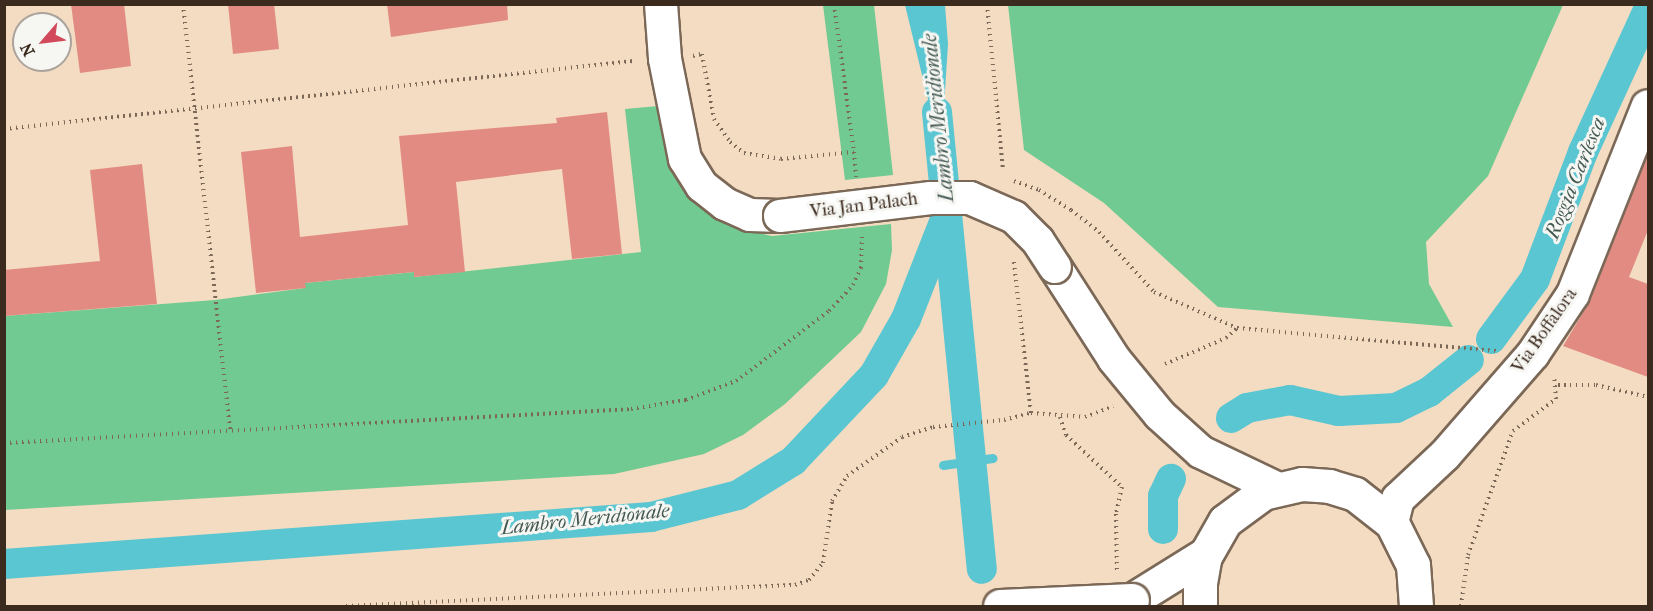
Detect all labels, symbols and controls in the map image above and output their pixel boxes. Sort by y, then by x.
north arrow [12,12,72,72]
water label: Lambro Meridionale [917,33,959,203]
text: N [16,40,39,60]
water label: Roggia Carlesca [1540,114,1610,242]
street label: Via Jan Palach [809,189,919,223]
street label: Via Boffalora [1508,284,1582,378]
water label: Lambro Meridionale [500,498,670,540]

